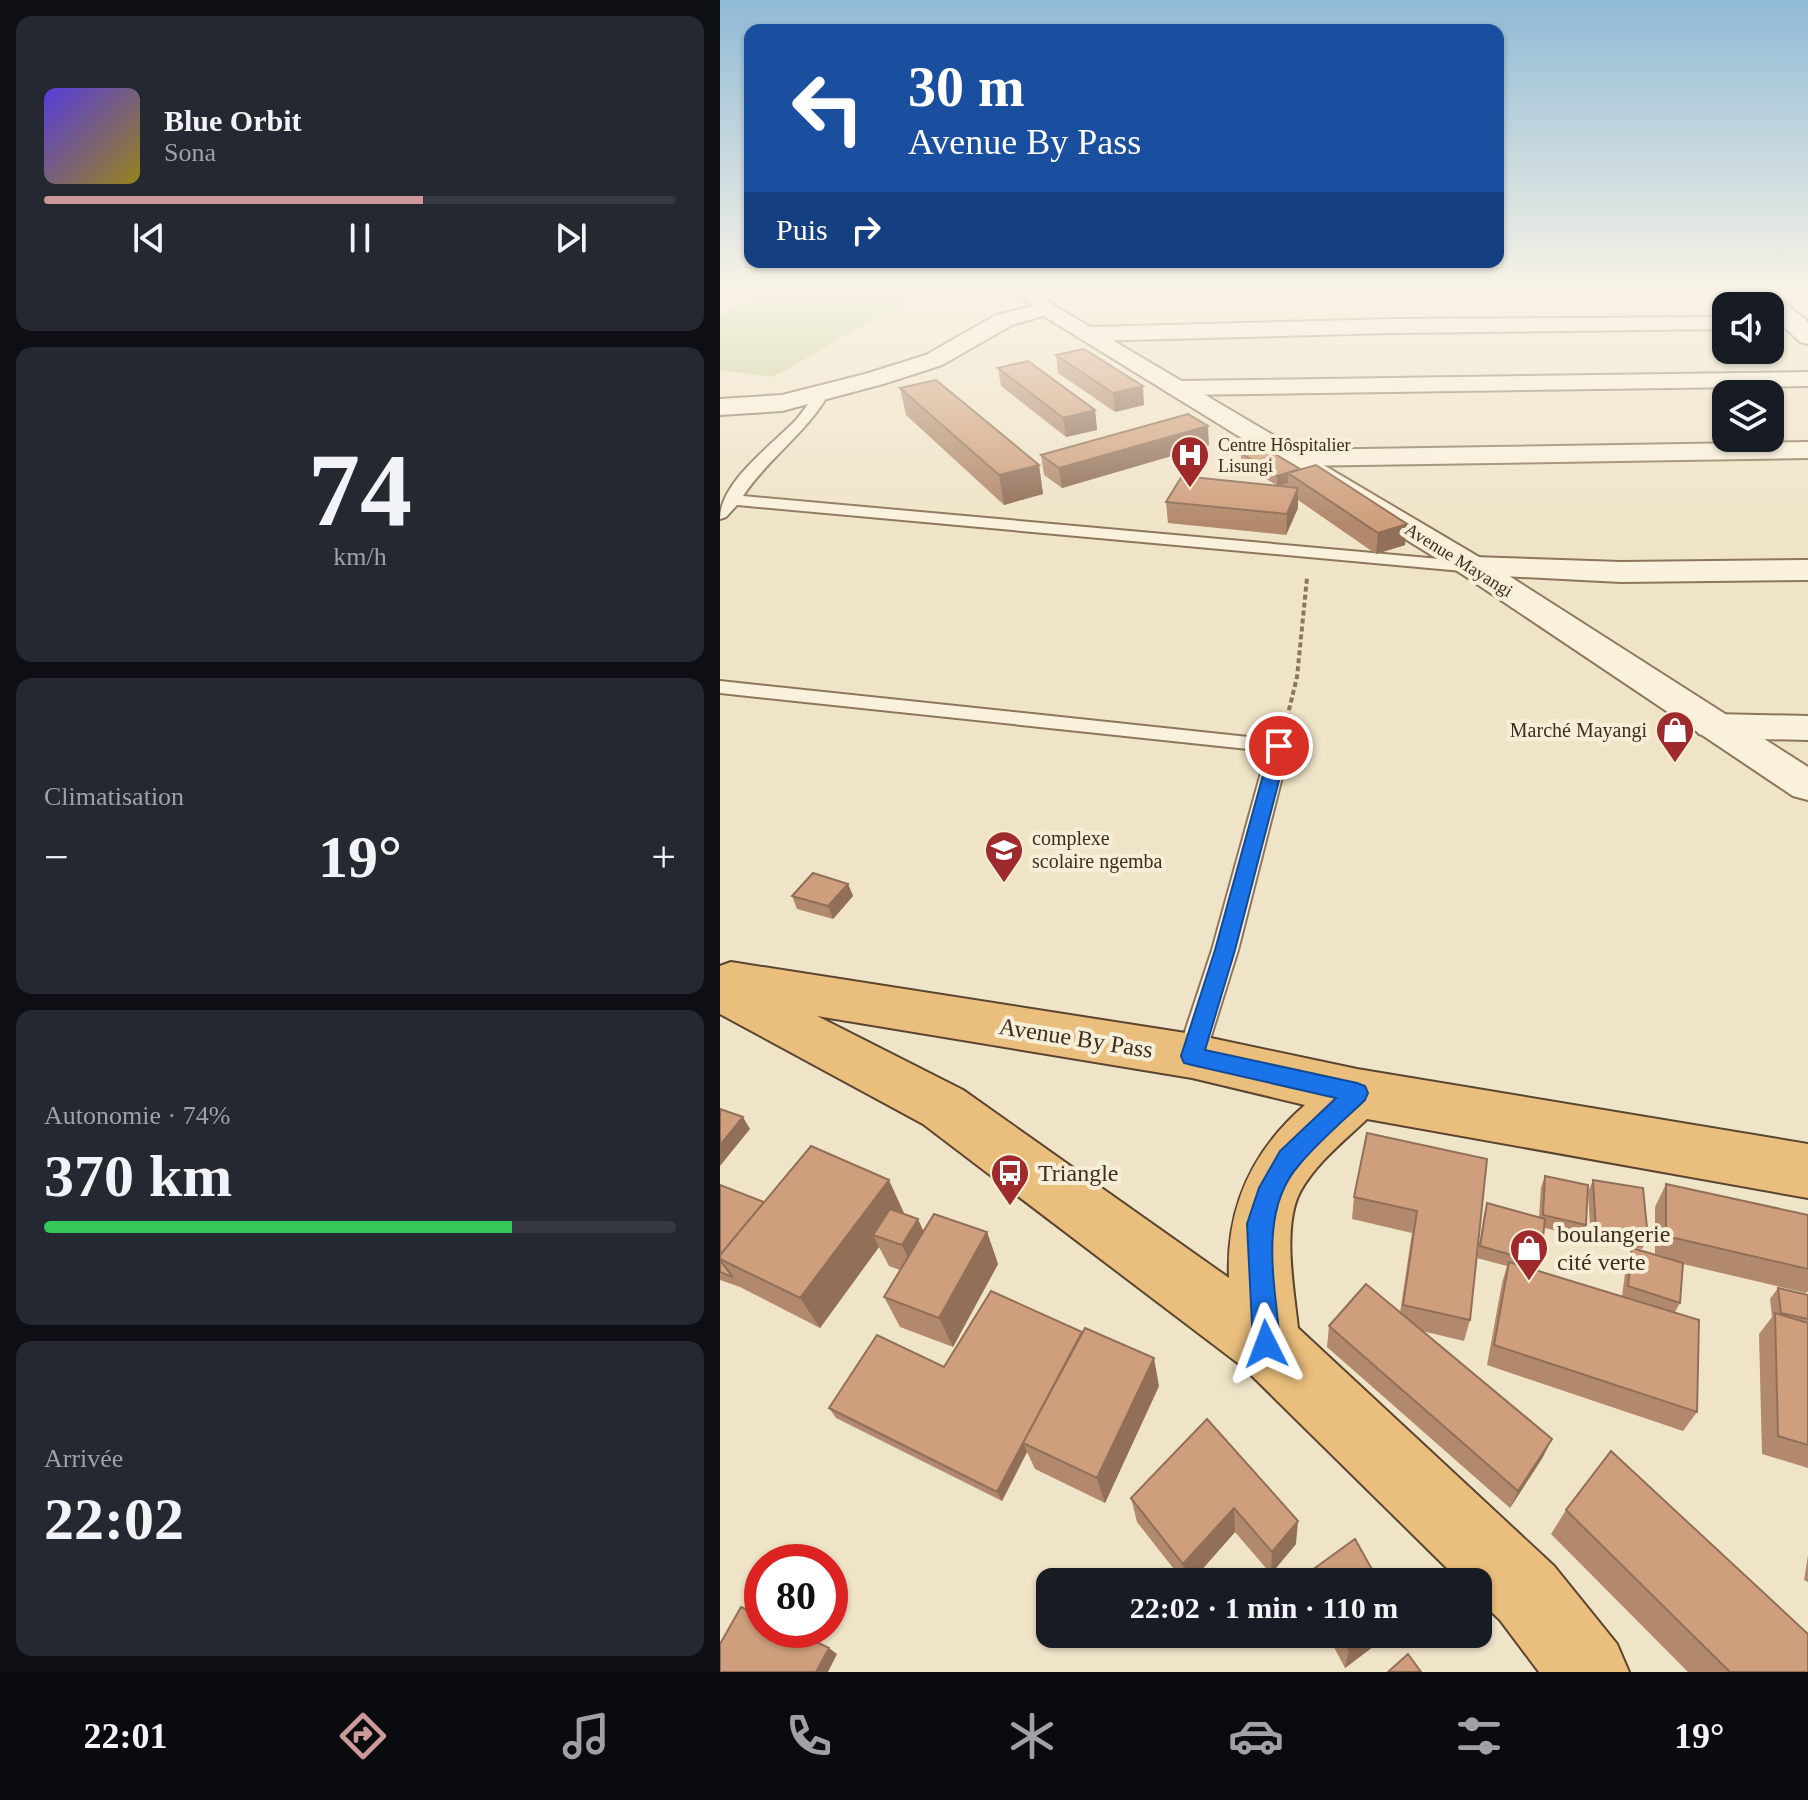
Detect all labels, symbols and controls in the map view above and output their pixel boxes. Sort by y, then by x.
icon: left [776,56,880,160]
text: 30 m [908,56,1025,118]
text: Blue Orbit [164,104,302,137]
text: Avenue By Pass [908,122,1141,162]
text: Sona [164,138,216,167]
icon: right [844,208,888,252]
text: Puis [776,213,828,246]
icon: previous [127,216,171,260]
icon: pause [338,216,382,260]
icon: next [549,216,593,260]
map controls [1712,292,1784,452]
button: sound [1712,292,1784,364]
button: layers [1712,380,1784,452]
text: 74 [308,432,412,547]
hospital icon: Centre Hôspitalier Lisungi [1169,434,1211,489]
place label: Centre Hôspitalier Lisungi [1218,435,1350,476]
street label: Avenue Mayangi [1401,519,1517,601]
text: km/h [333,542,387,571]
shop icon: Marché Mayangi [1654,709,1696,764]
pin [1245,712,1313,780]
place label: Marché Mayangi [1510,719,1647,742]
icon: arrive [1257,724,1301,768]
text: Climatisation [44,782,184,811]
text: 19° [318,824,402,890]
place label: complexe scolaire ngemba [1032,827,1163,873]
school or university icon: complexe scolaire ngemba [983,829,1025,884]
text: − [44,833,69,882]
text: + [651,833,676,882]
street label: Avenue By Pass [997,1013,1155,1063]
text: Autonomie · 74% [44,1101,230,1130]
text: 370 km [44,1143,232,1209]
bus stop icon: Triangle [989,1152,1031,1207]
place label: Triangle [1038,1160,1118,1186]
place label: boulangerie cité verte [1557,1221,1670,1275]
shop icon: boulangerie cité verte [1508,1227,1550,1282]
position arrow [1224,1302,1308,1386]
text: Arrivée [44,1444,123,1473]
text: 22:02 [44,1486,184,1552]
speed limit sign: 80 [744,1544,848,1648]
text: 22:02 · 1 min · 110 m [1130,1591,1398,1624]
icon: directions [335,1708,391,1764]
icon: music [558,1708,614,1764]
icon: phone [781,1708,837,1764]
icon: climate [1004,1708,1060,1764]
icon: car [1228,1708,1284,1764]
icon: filters [1451,1708,1507,1764]
text: 22:01 [84,1716,168,1756]
text: 19° [1674,1716,1724,1756]

